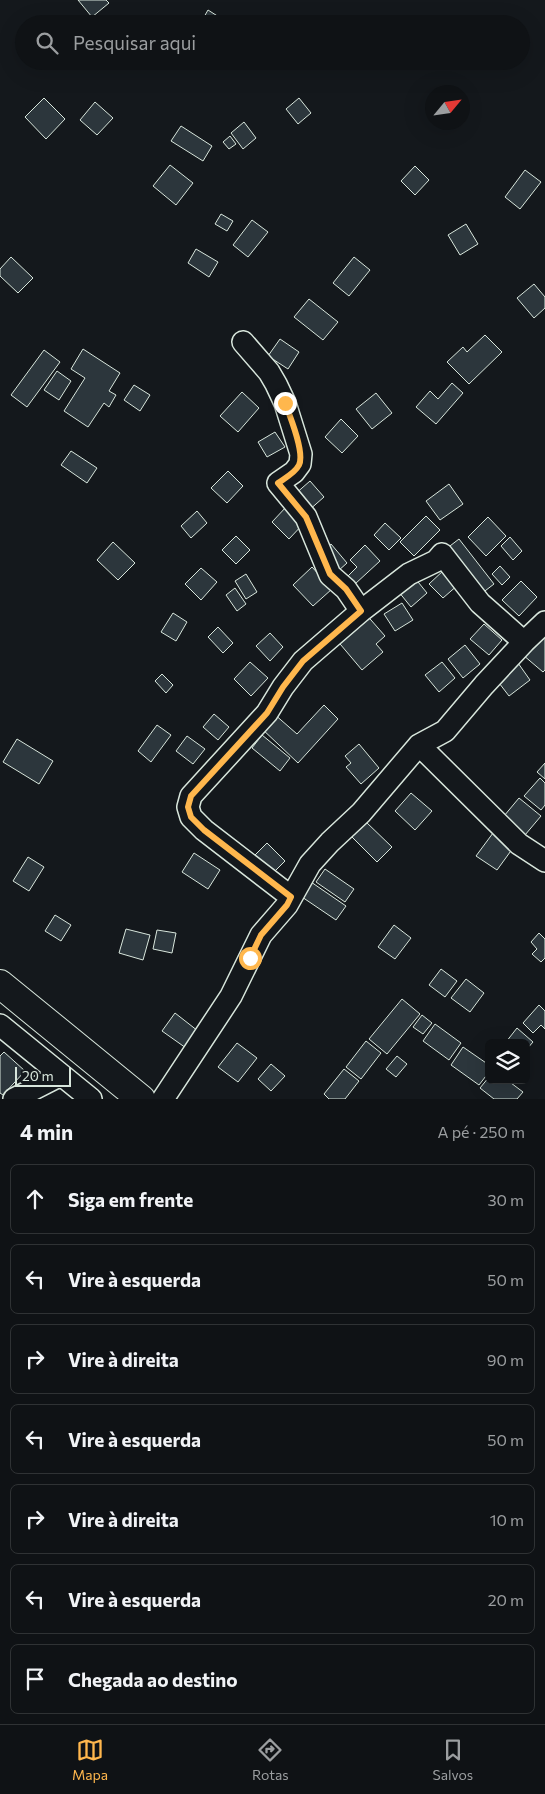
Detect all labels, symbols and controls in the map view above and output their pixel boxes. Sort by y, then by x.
search box [15,15,530,70]
icon: search [33,29,61,57]
text: Pesquisar aqui [73,31,196,54]
north arrow [425,85,470,130]
route end [274,392,297,415]
route start [239,947,262,970]
map controls [485,1039,530,1084]
button: layers [485,1039,530,1084]
scale bar [15,1064,71,1087]
text: 20 m [22,1067,54,1084]
text: 4 min [20,1119,73,1144]
text: A pé · 250 m [438,1122,525,1141]
icon: ahead [21,1185,49,1213]
text: Siga em frente [68,1188,193,1211]
text: 30 m [487,1190,524,1209]
icon: left [21,1265,49,1293]
text: Vire à esquerda [68,1268,201,1291]
text: 50 m [487,1270,524,1289]
icon: right [21,1345,49,1373]
text: Vire à direita [68,1348,179,1371]
text: 90 m [487,1350,524,1369]
icon: left [21,1425,49,1453]
text: Vire à esquerda [68,1428,201,1451]
text: 50 m [487,1430,524,1449]
icon: right [21,1505,49,1533]
text: Vire à direita [68,1508,179,1531]
text: 10 m [490,1510,524,1529]
icon: left [21,1585,49,1613]
text: Vire à esquerda [68,1588,201,1611]
text: 20 m [488,1590,524,1609]
icon: arrive [21,1665,49,1693]
text: Chegada ao destino [68,1668,238,1691]
tab: Mapa [72,1736,108,1783]
tab: Rotas [252,1736,289,1783]
tab: Salvos [432,1736,473,1783]

